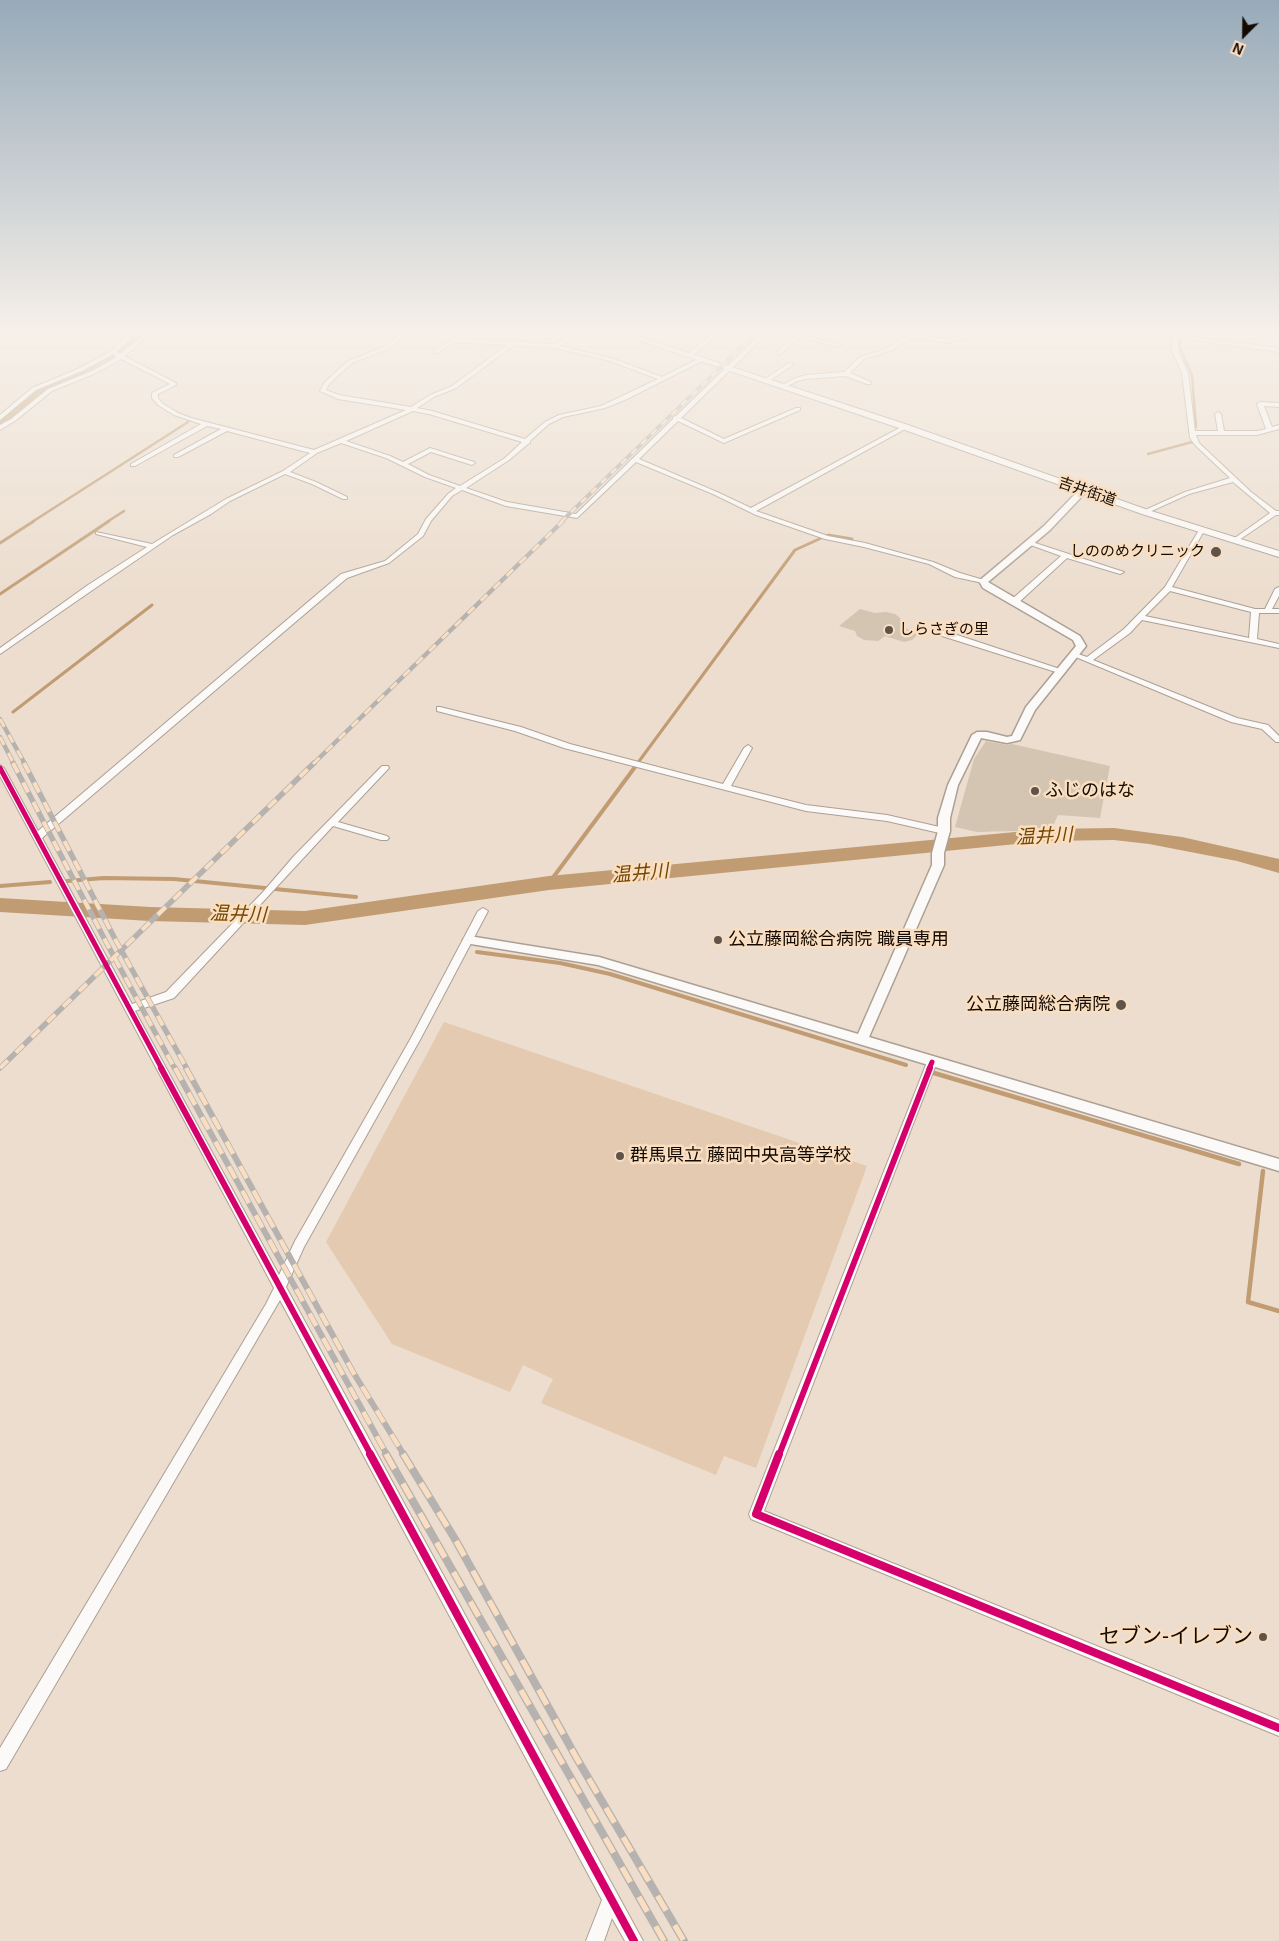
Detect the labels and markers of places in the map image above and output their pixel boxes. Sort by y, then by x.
place label: しののめクリニック [1070,543,1205,561]
marker: しののめクリニック [1209,545,1223,559]
place label: しらさぎの里 [899,621,989,639]
marker: しらさぎの里 [883,624,895,636]
place label: ふじのはな [1045,780,1135,802]
marker: ふじのはな [1029,785,1041,797]
place label: 公立藤岡総合病院 職員専用 [728,929,949,951]
marker: 公立藤岡総合病院 職員専用 [712,934,724,946]
place label: 公立藤岡総合病院 [966,994,1110,1016]
marker: 公立藤岡総合病院 [1114,998,1128,1012]
place label: 群馬県立 藤岡中央高等学校 [630,1145,851,1167]
marker: 群馬県立 藤岡中央高等学校 [614,1150,626,1162]
place label: セブン-イレブン [1099,1624,1253,1650]
marker: セブン-イレブン [1257,1631,1269,1643]

